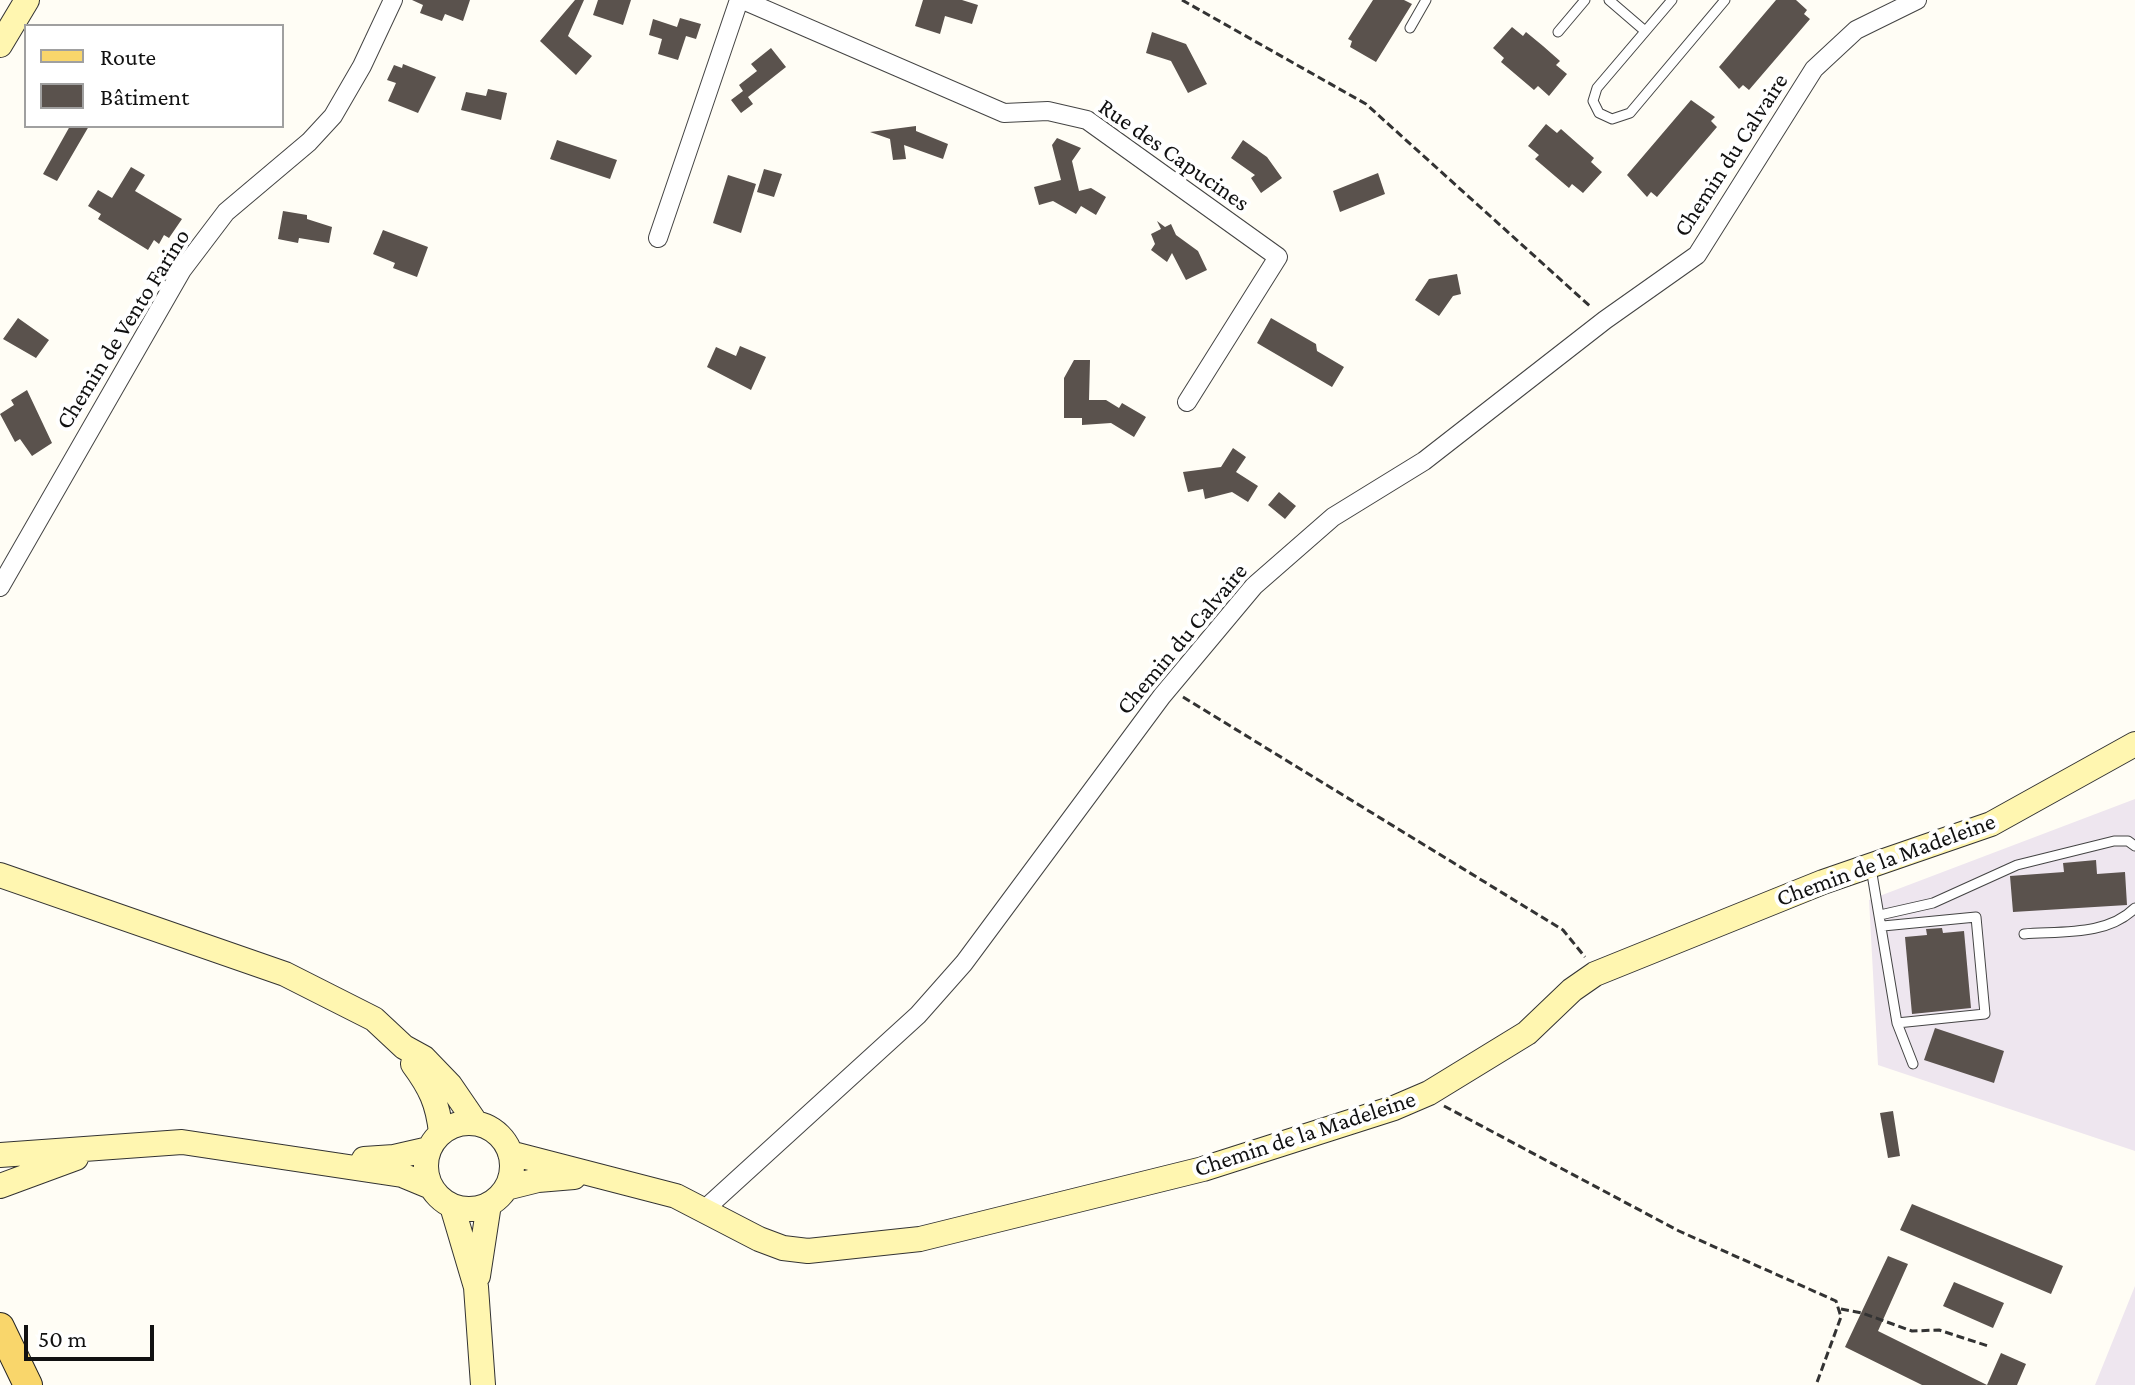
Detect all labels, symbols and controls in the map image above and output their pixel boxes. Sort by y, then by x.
legend [24,24,284,128]
text: Route [100,43,156,70]
street label: Chemin du Calvaire [1668,68,1794,242]
text: Bâtiment [100,83,189,110]
street label: Rue des Capucines [1093,92,1255,218]
street label: Chemin de Vento Farino [50,224,196,434]
street label: Chemin du Calvaire [1110,557,1254,721]
street label: Chemin de la Madeleine [1773,807,1999,913]
street label: Chemin de la Madeleine [1191,1085,1419,1183]
scale bar [28,1309,158,1359]
text: 50 m [38,1325,87,1352]

